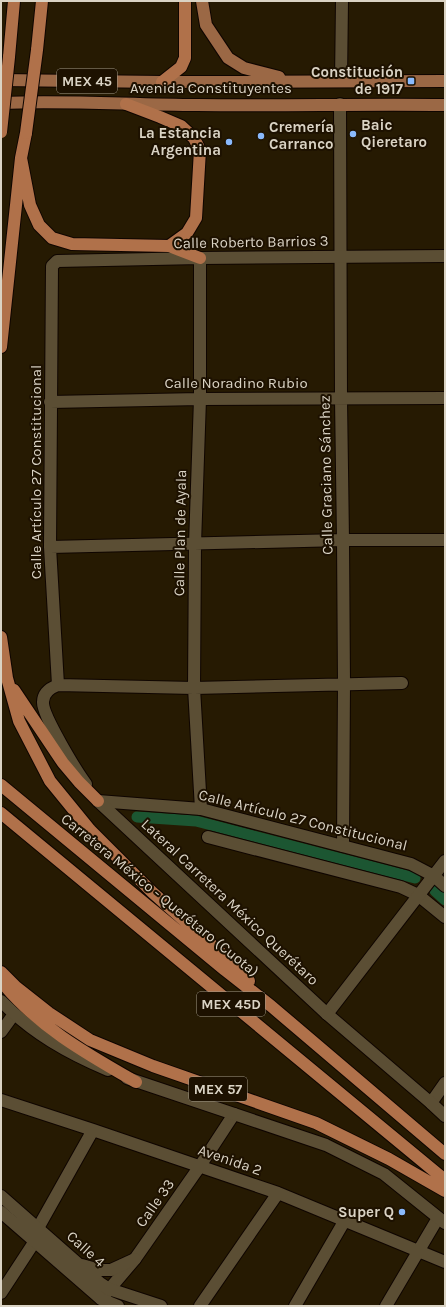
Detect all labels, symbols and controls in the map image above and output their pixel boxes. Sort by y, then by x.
place label: Constitución de 1917 [311,63,404,98]
road number: MEX 45 [57,69,117,93]
marker: Constitución de 1917 [406,76,416,86]
street label: Avenida Constituyentes [130,79,292,97]
place label: Baic Qieretaro [361,116,427,151]
place label: Cremería Carranco [269,118,334,153]
place label: La Estancia Argentina [139,124,221,159]
marker: Baic Qieretaro [348,129,358,139]
marker: Cremería Carranco [256,131,266,141]
marker: La Estancia Argentina [224,137,234,147]
street label: Calle Roberto Barrios 3 [173,232,329,252]
street label: Calle Artículo 27 Constitucional [27,365,45,579]
street label: Calle Noradino Rubio [164,374,308,392]
street label: Calle Graciano Sánchez [316,395,336,555]
street label: Calle Plan de Ayala [170,470,190,596]
street label: Calle Artículo 27 Constitucional [197,785,409,855]
street label: Carretera México - Querétaro (Cuota) [57,810,263,980]
street label: Lateral Carretera México Querétaro [138,815,322,989]
road number: MEX 45D [197,992,265,1016]
road number: MEX 57 [189,1077,247,1101]
street label: Avenida 2 [196,1141,264,1179]
street label: Calle 33 [132,1175,178,1231]
place label: Super Q [338,1203,394,1221]
marker: Super Q [397,1207,407,1217]
street label: Calle 4 [63,1227,109,1271]

